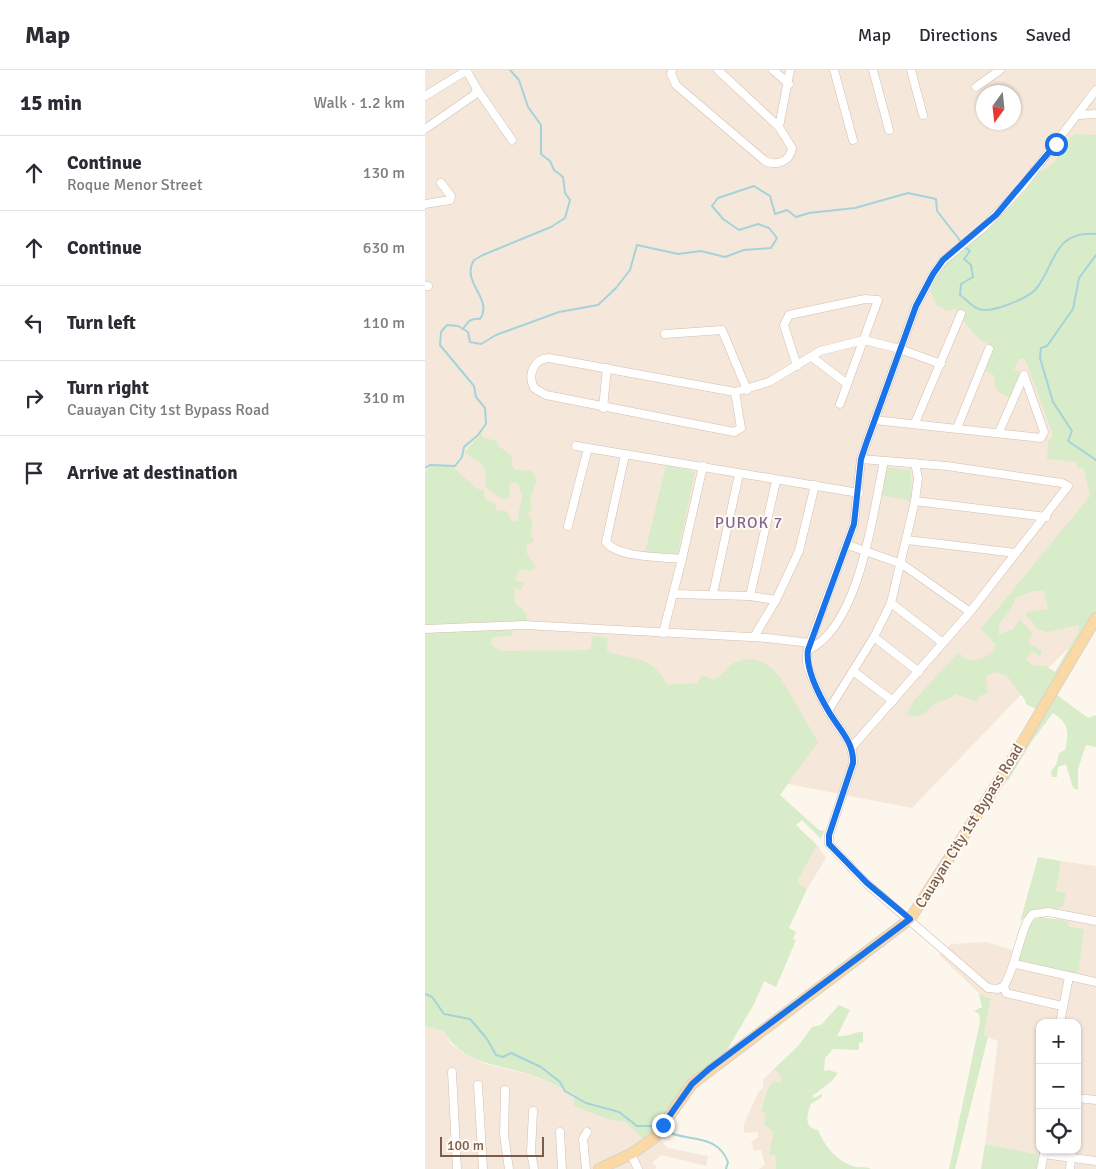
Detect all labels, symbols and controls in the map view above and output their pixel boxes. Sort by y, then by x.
text: Map [25,20,70,50]
text: Map [858,24,891,46]
text: Directions [919,24,998,46]
text: Saved [1026,24,1071,46]
north arrow [976,85,1021,130]
text: 15 min [20,90,82,116]
text: Walk · 1.2 km [313,93,405,113]
route start [1045,133,1068,156]
text: Continue [67,151,142,175]
icon: ahead [20,159,48,187]
text: 130 m [363,163,405,183]
text: Roque Menor Street [67,175,203,195]
icon: ahead [20,234,48,262]
text: Continue [67,236,142,260]
text: 630 m [363,238,405,258]
icon: left [20,309,48,337]
text: Turn left [67,311,136,335]
text: 110 m [363,313,405,333]
text: Turn right [67,376,149,400]
icon: right [20,384,48,412]
text: 310 m [363,388,405,408]
text: Cauayan City 1st Bypass Road [67,400,270,420]
icon: arrive [20,459,48,487]
text: Arrive at destination [67,461,238,485]
district label: PUROK 7 [715,513,783,533]
street label: Cauayan City 1st Bypass Road [911,741,1027,911]
map controls [1036,1019,1081,1154]
button: + [1036,1019,1081,1064]
button: − [1036,1064,1081,1109]
button: locate [1036,1109,1081,1154]
route end [652,1114,675,1137]
scale bar [440,1134,544,1157]
text: 100 m [447,1137,484,1154]

